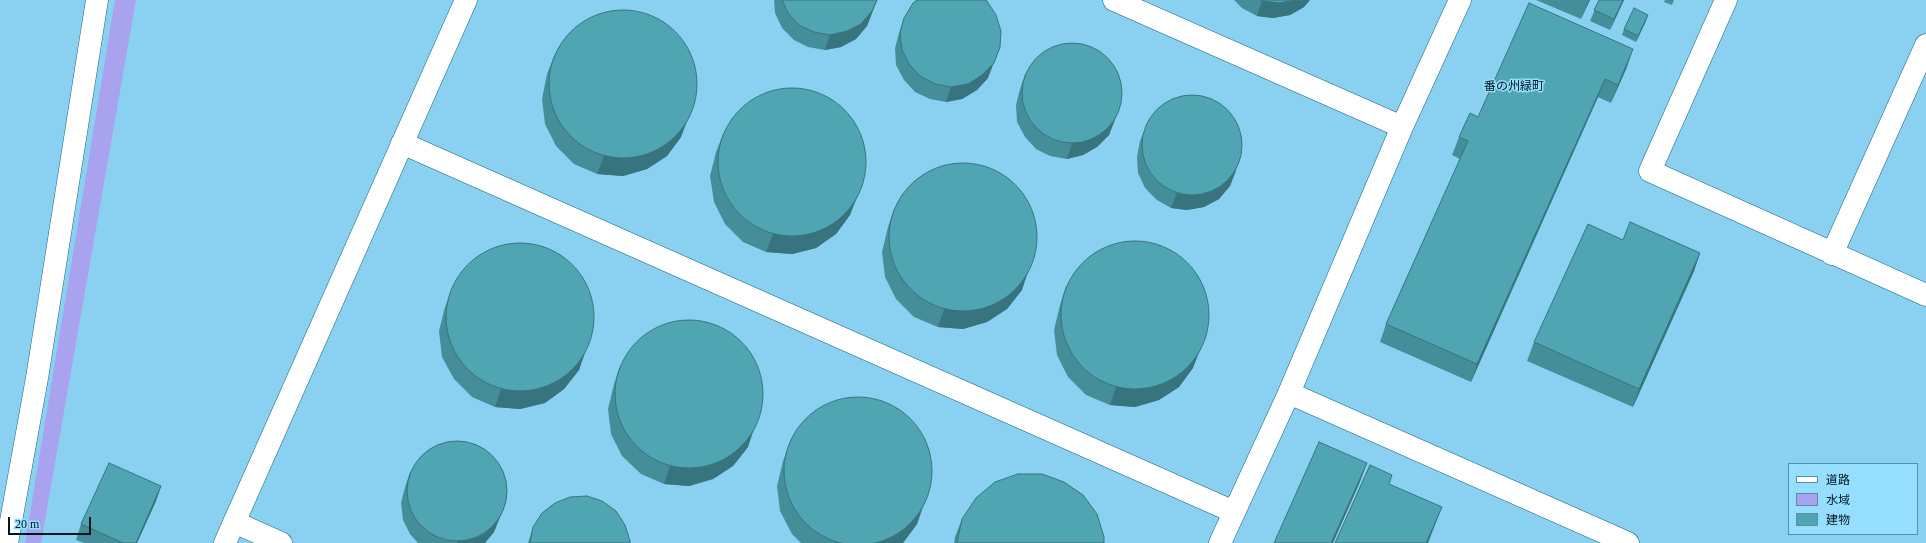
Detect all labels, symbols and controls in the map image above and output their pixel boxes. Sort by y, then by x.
district label: 番の州緑町 [1484,80,1544,94]
legend [1788,463,1918,535]
text: 道路 [1826,473,1850,487]
text: 水域 [1826,493,1850,507]
scale bar [10,509,93,535]
text: 建物 [1826,513,1850,527]
text: 20 m [15,517,39,531]

